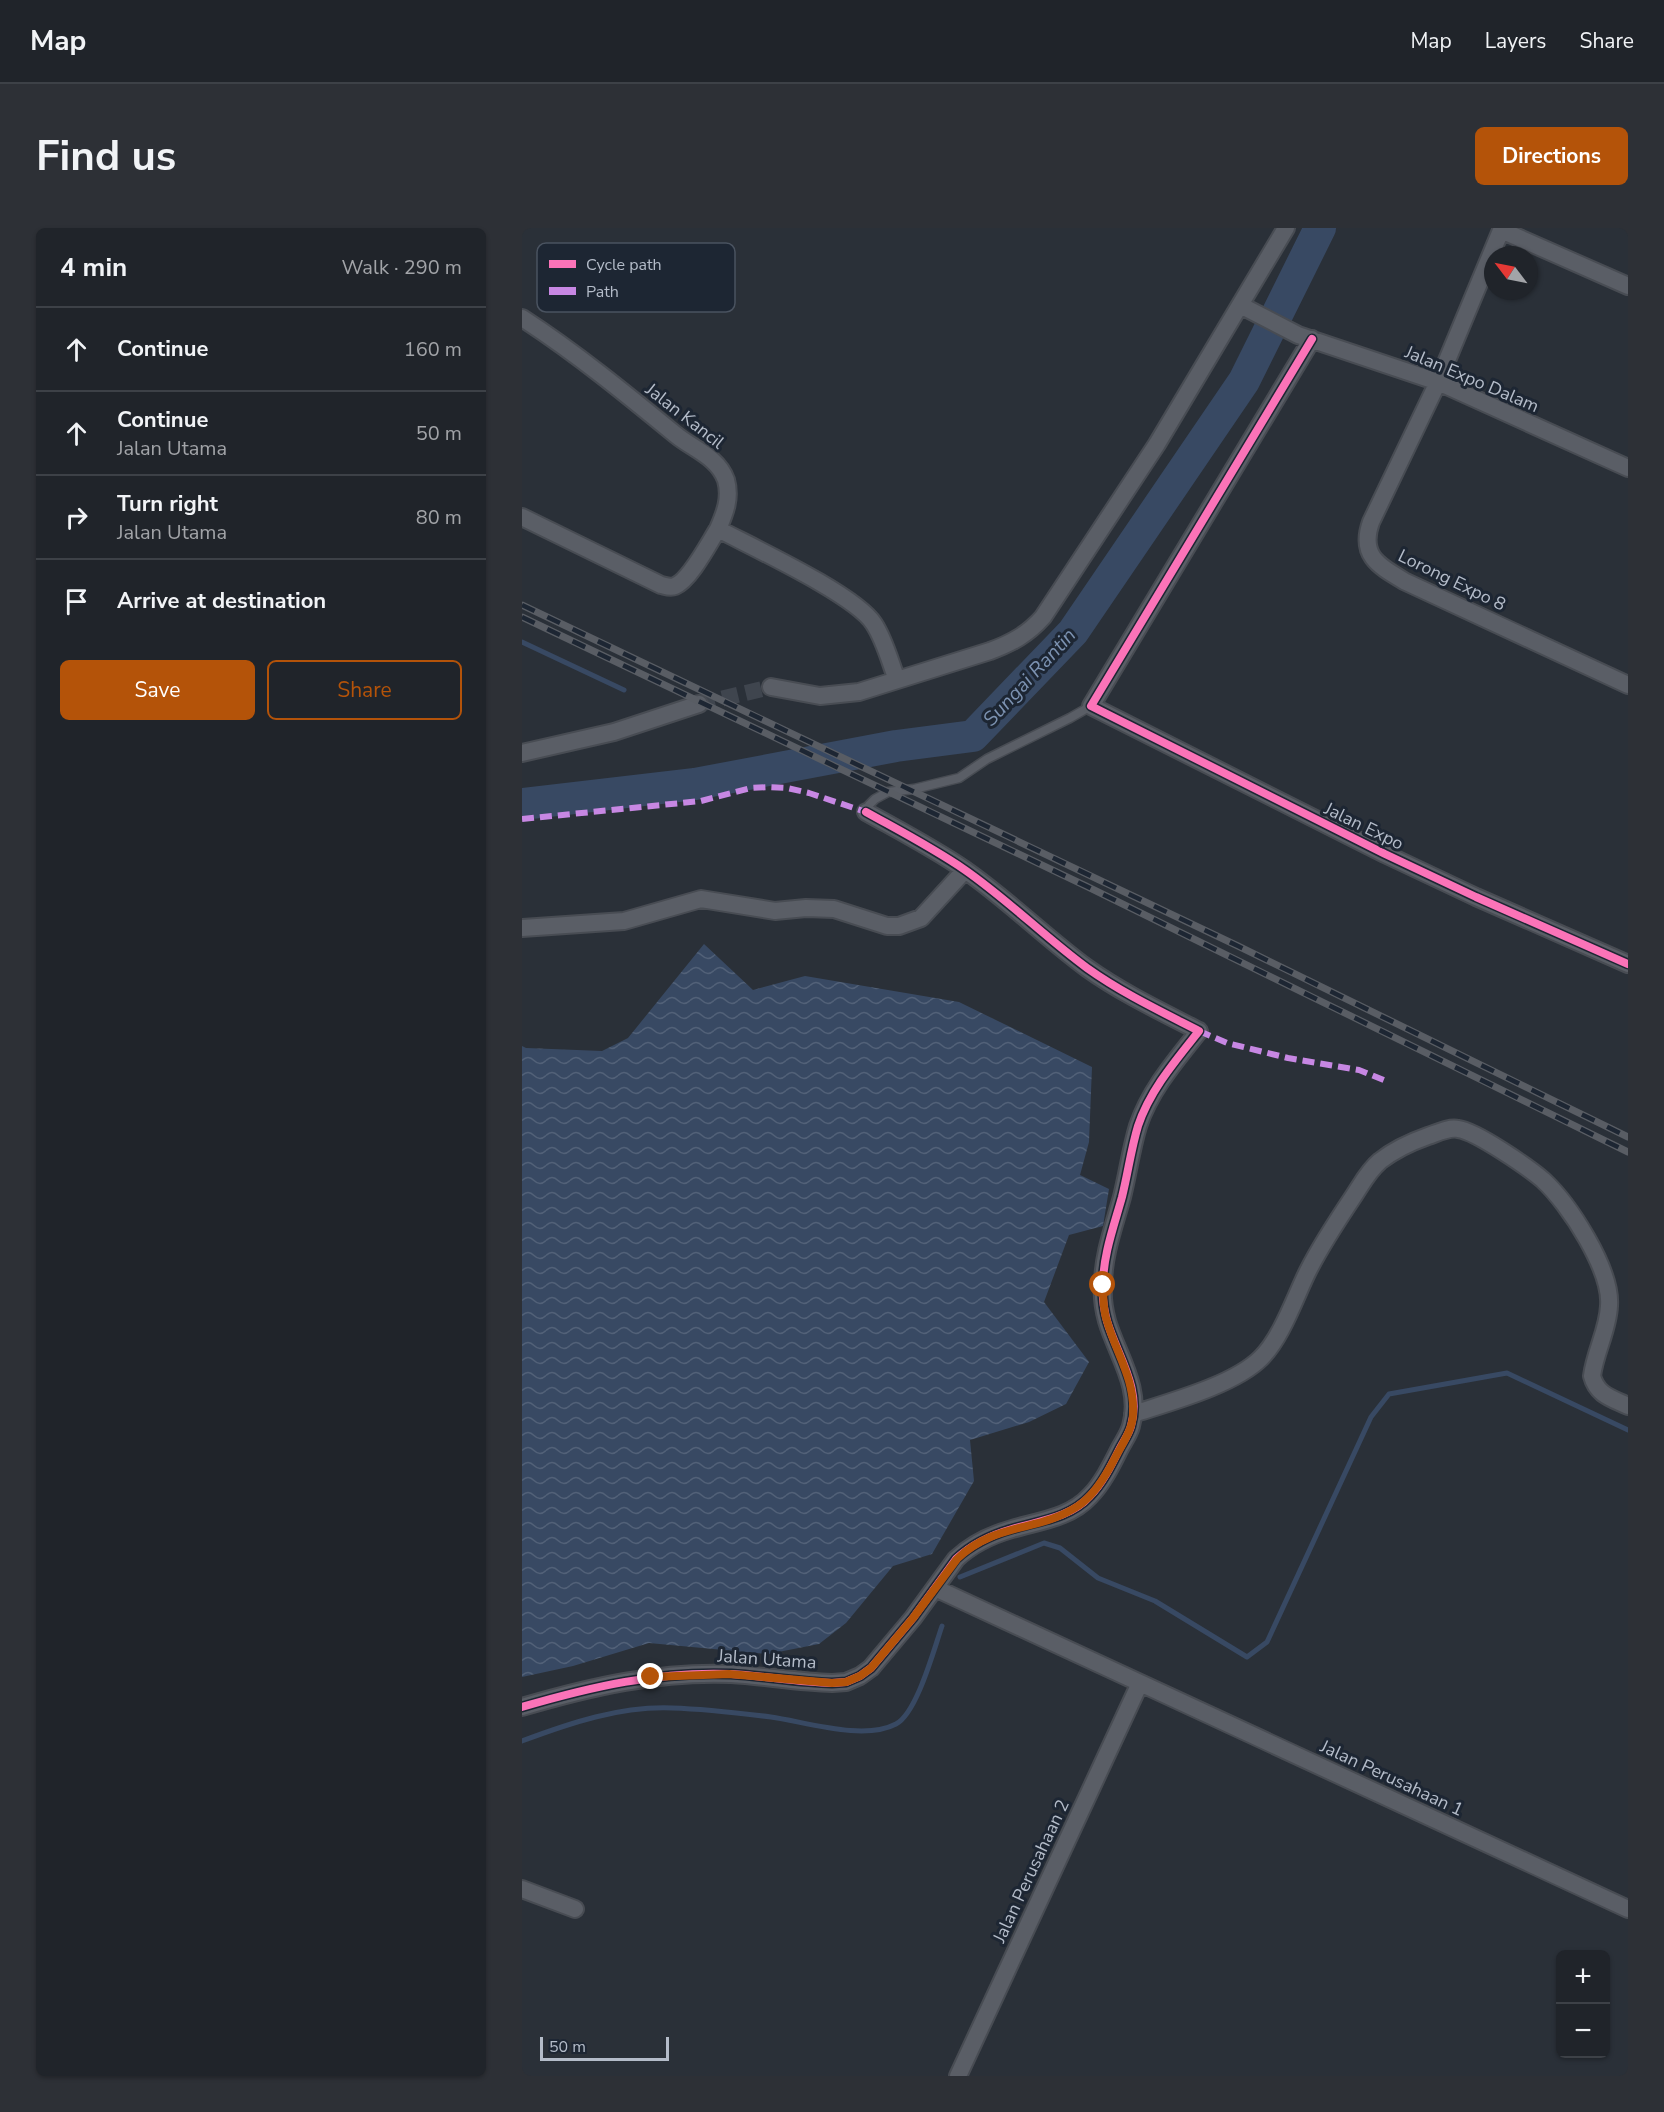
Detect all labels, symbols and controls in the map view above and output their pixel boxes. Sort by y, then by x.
text: Map [30,22,86,60]
text: Map [1410,27,1452,55]
text: Layers [1485,27,1546,55]
text: Share [1579,27,1634,55]
button: Directions [1475,127,1628,185]
text: Find us [36,128,176,185]
legend [537,243,735,312]
north arrow [1484,246,1538,300]
text: 4 min [60,250,127,285]
text: Walk · 290 m [342,254,462,281]
text: Cycle path [586,254,662,276]
text: Path [586,281,619,303]
icon: ahead [60,333,93,366]
text: Continue [117,334,208,364]
text: 160 m [404,336,462,363]
street label: Jalan Expo Dalam [1400,340,1543,418]
street label: Jalan Kancil [640,377,730,455]
text: Continue [117,405,208,435]
icon: ahead [60,417,93,450]
text: 50 m [416,420,462,447]
text: Jalan Utama [117,435,227,462]
text: Turn right [117,489,218,519]
icon: right [60,501,93,534]
text: 80 m [416,504,462,531]
text: Jalan Utama [117,519,227,546]
street label: Lorong Expo 8 [1394,544,1510,616]
icon: arrive [60,585,93,618]
text: Arrive at destination [117,586,326,616]
water label: Sungai Rantin [977,622,1082,732]
button: Save [60,660,255,720]
button: Share [267,660,462,720]
street label: Jalan Expo [1319,796,1408,856]
route start [1089,1271,1115,1297]
street label: Jalan Utama [716,1644,817,1674]
route end [637,1663,663,1689]
street label: Jalan Perusahaan 1 [1316,1734,1467,1822]
street label: Jalan Perusahaan 2 [987,1796,1075,1947]
map controls [1556,1950,1610,2058]
button: + [1556,1950,1610,2004]
button: − [1556,2004,1610,2058]
scale bar [540,2034,669,2062]
text: 50 m [549,2036,586,2058]

